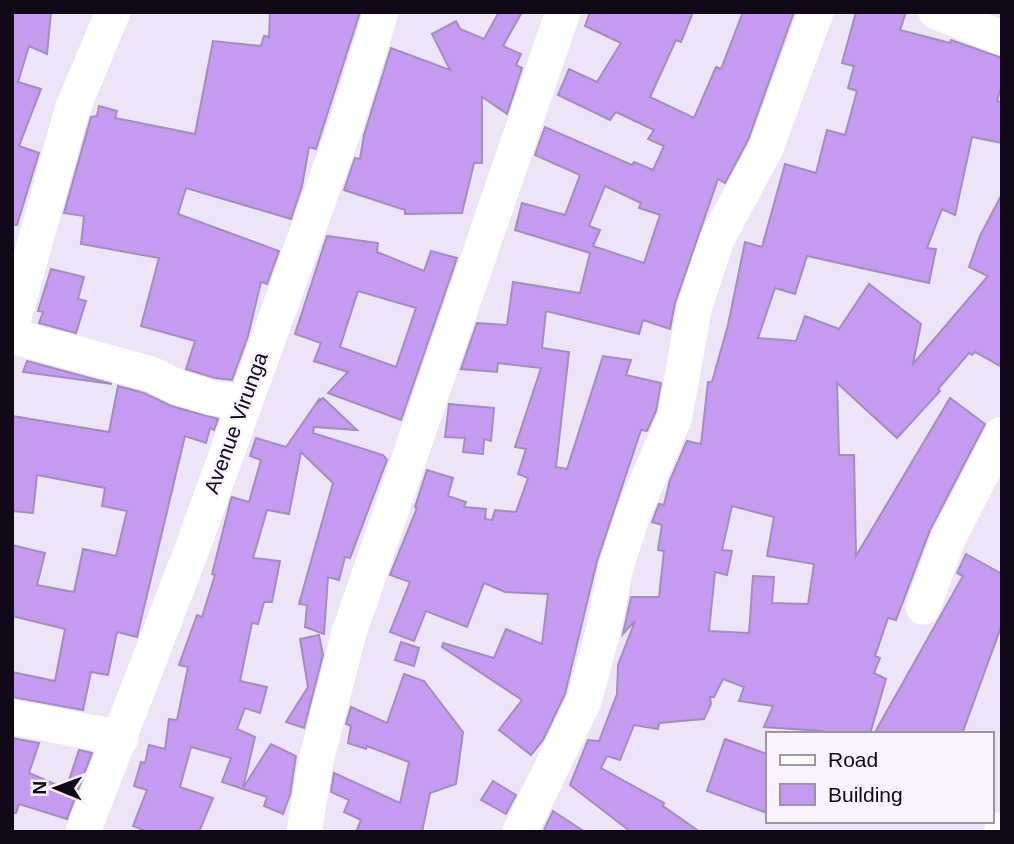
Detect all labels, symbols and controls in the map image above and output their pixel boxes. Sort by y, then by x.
street label: Avenue Virunga [199,349,272,497]
legend [766,732,993,823]
text: Road [828,748,878,771]
north arrow [21,753,91,823]
text: N [29,781,50,795]
text: Building [828,783,903,806]

